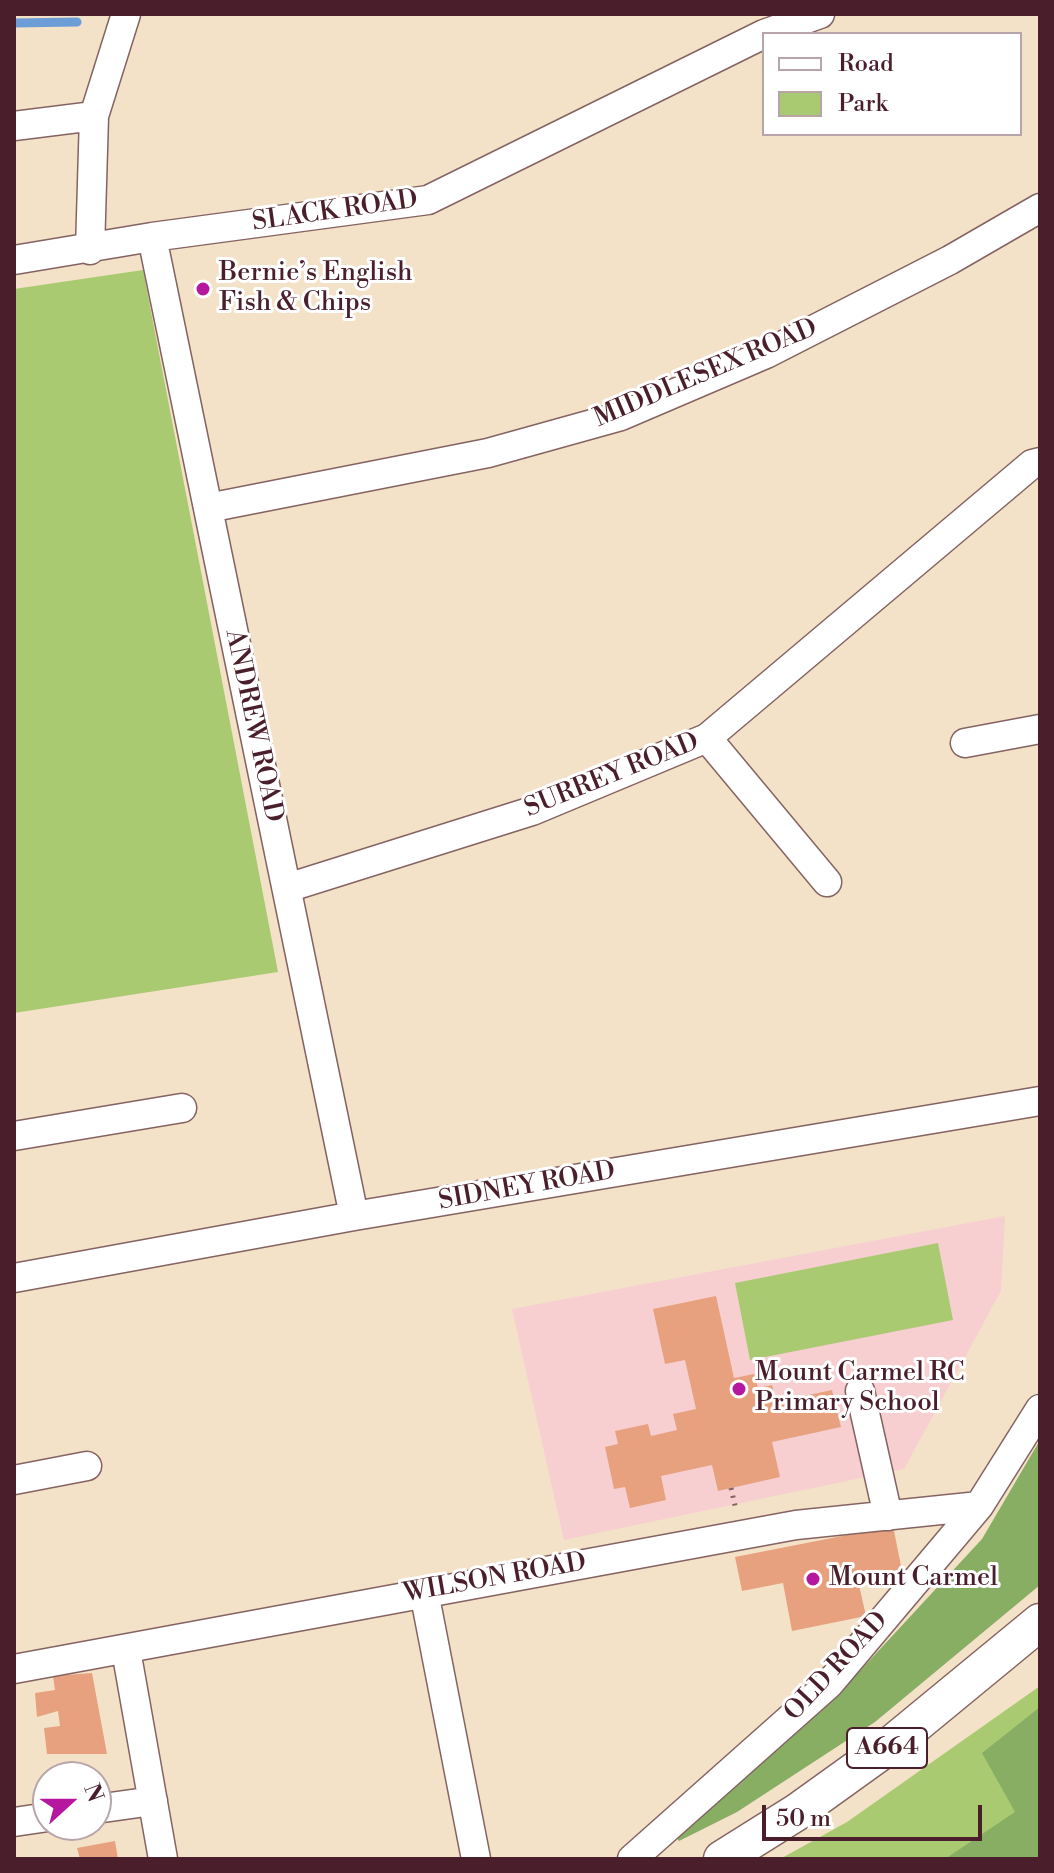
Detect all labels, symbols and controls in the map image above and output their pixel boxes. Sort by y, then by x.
legend [762,32,1022,136]
text: Road [838,49,894,79]
text: Park [838,89,888,119]
street label: SLACK ROAD [250,185,420,239]
place label: Bernie’s English Fish & Chips [219,258,413,320]
marker: Bernie’s English Fish & Chips [194,280,212,298]
street label: MIDDLESEX ROAD [590,313,822,435]
street label: ANDREW ROAD [217,627,289,825]
street label: SURREY ROAD [520,727,704,825]
street label: SIDNEY ROAD [436,1156,618,1218]
place label: Mount Carmel RC Primary School [755,1358,965,1420]
marker: Mount Carmel RC Primary School [730,1380,748,1398]
street label: WILSON ROAD [401,1548,589,1610]
place label: Mount Carmel [829,1563,998,1595]
marker: Mount Carmel [804,1570,822,1588]
street label: OLD ROAD [779,1606,895,1728]
road number: A664 [847,1728,927,1768]
north arrow [32,1761,112,1841]
text: N [77,1780,109,1806]
scale bar [766,1789,986,1839]
text: 50 m [776,1804,831,1834]

